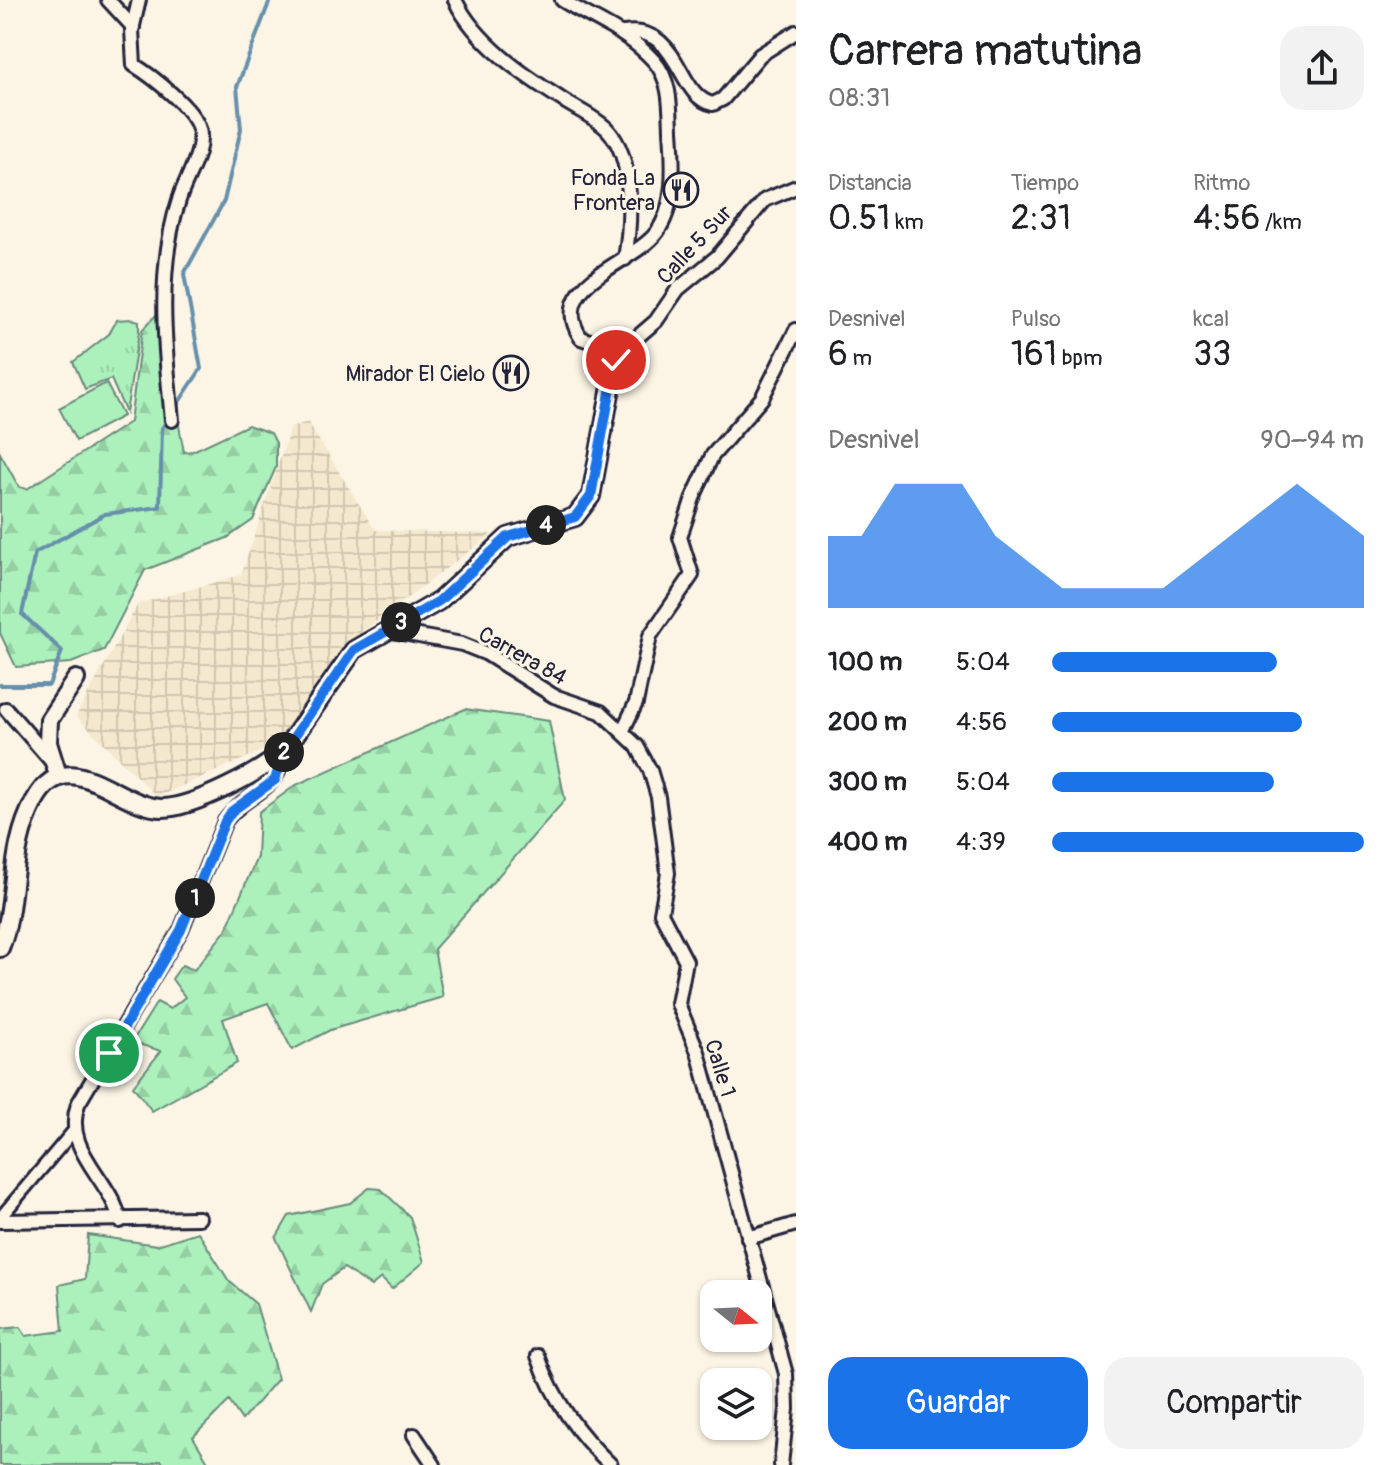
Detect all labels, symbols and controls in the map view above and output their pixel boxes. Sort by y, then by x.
text: Carrera matutina [828,24,1142,79]
button: share [1280,26,1364,110]
text: 08:31 [828,82,890,114]
place label: Fonda La Frontera [570,164,655,217]
text: Distancia [828,169,912,197]
text: Tiempo [1011,169,1079,197]
text: Ritmo [1193,169,1250,197]
restaurant icon: Fonda La Frontera [662,171,700,209]
text: 0.51 [828,197,890,240]
text: 2:31 [1011,197,1071,240]
text: 4:56 [1193,197,1260,240]
street label: Calle 5 Sur [651,199,739,290]
text: km [890,208,924,236]
text: /km [1260,208,1302,236]
text: Desnivel [828,305,905,333]
text: Pulso [1011,305,1061,333]
text: kcal [1193,305,1229,333]
pin [582,326,650,394]
text: 6 [828,333,848,376]
text: 161 [1011,333,1057,376]
text: 33 [1193,333,1231,376]
icon: check [594,338,638,382]
text: m [848,344,872,372]
text: bpm [1057,344,1103,372]
restaurant icon: Mirador El Cielo [492,354,530,392]
place label: Mirador El Cielo [346,360,485,388]
text: Desnivel [828,424,920,456]
text: 90–94 m [1260,424,1364,456]
pin: 4 [526,505,566,545]
text: 4 [540,511,552,539]
pin: 3 [381,602,421,642]
text: 3 [395,608,407,636]
street label: Carrera 84 [473,620,572,692]
text: 100 m [828,646,902,678]
text: 5:04 [956,646,1010,678]
text: 200 m [828,706,907,738]
text: 4:56 [956,706,1007,738]
pin: 2 [264,732,304,772]
text: 2 [278,738,290,766]
text: 300 m [828,766,907,798]
text: 5:04 [956,766,1010,798]
text: 400 m [828,826,907,858]
text: 4:39 [956,826,1006,858]
pin: 1 [175,878,215,918]
text: 1 [191,884,199,912]
pin [75,1019,143,1087]
icon: arrive [87,1031,131,1075]
street label: Calle 1 [698,1036,742,1100]
north arrow [700,1280,772,1352]
map controls [700,1280,772,1440]
button: Guardar [828,1357,1088,1449]
button: Compartir [1104,1357,1364,1449]
button: layers [700,1368,772,1440]

